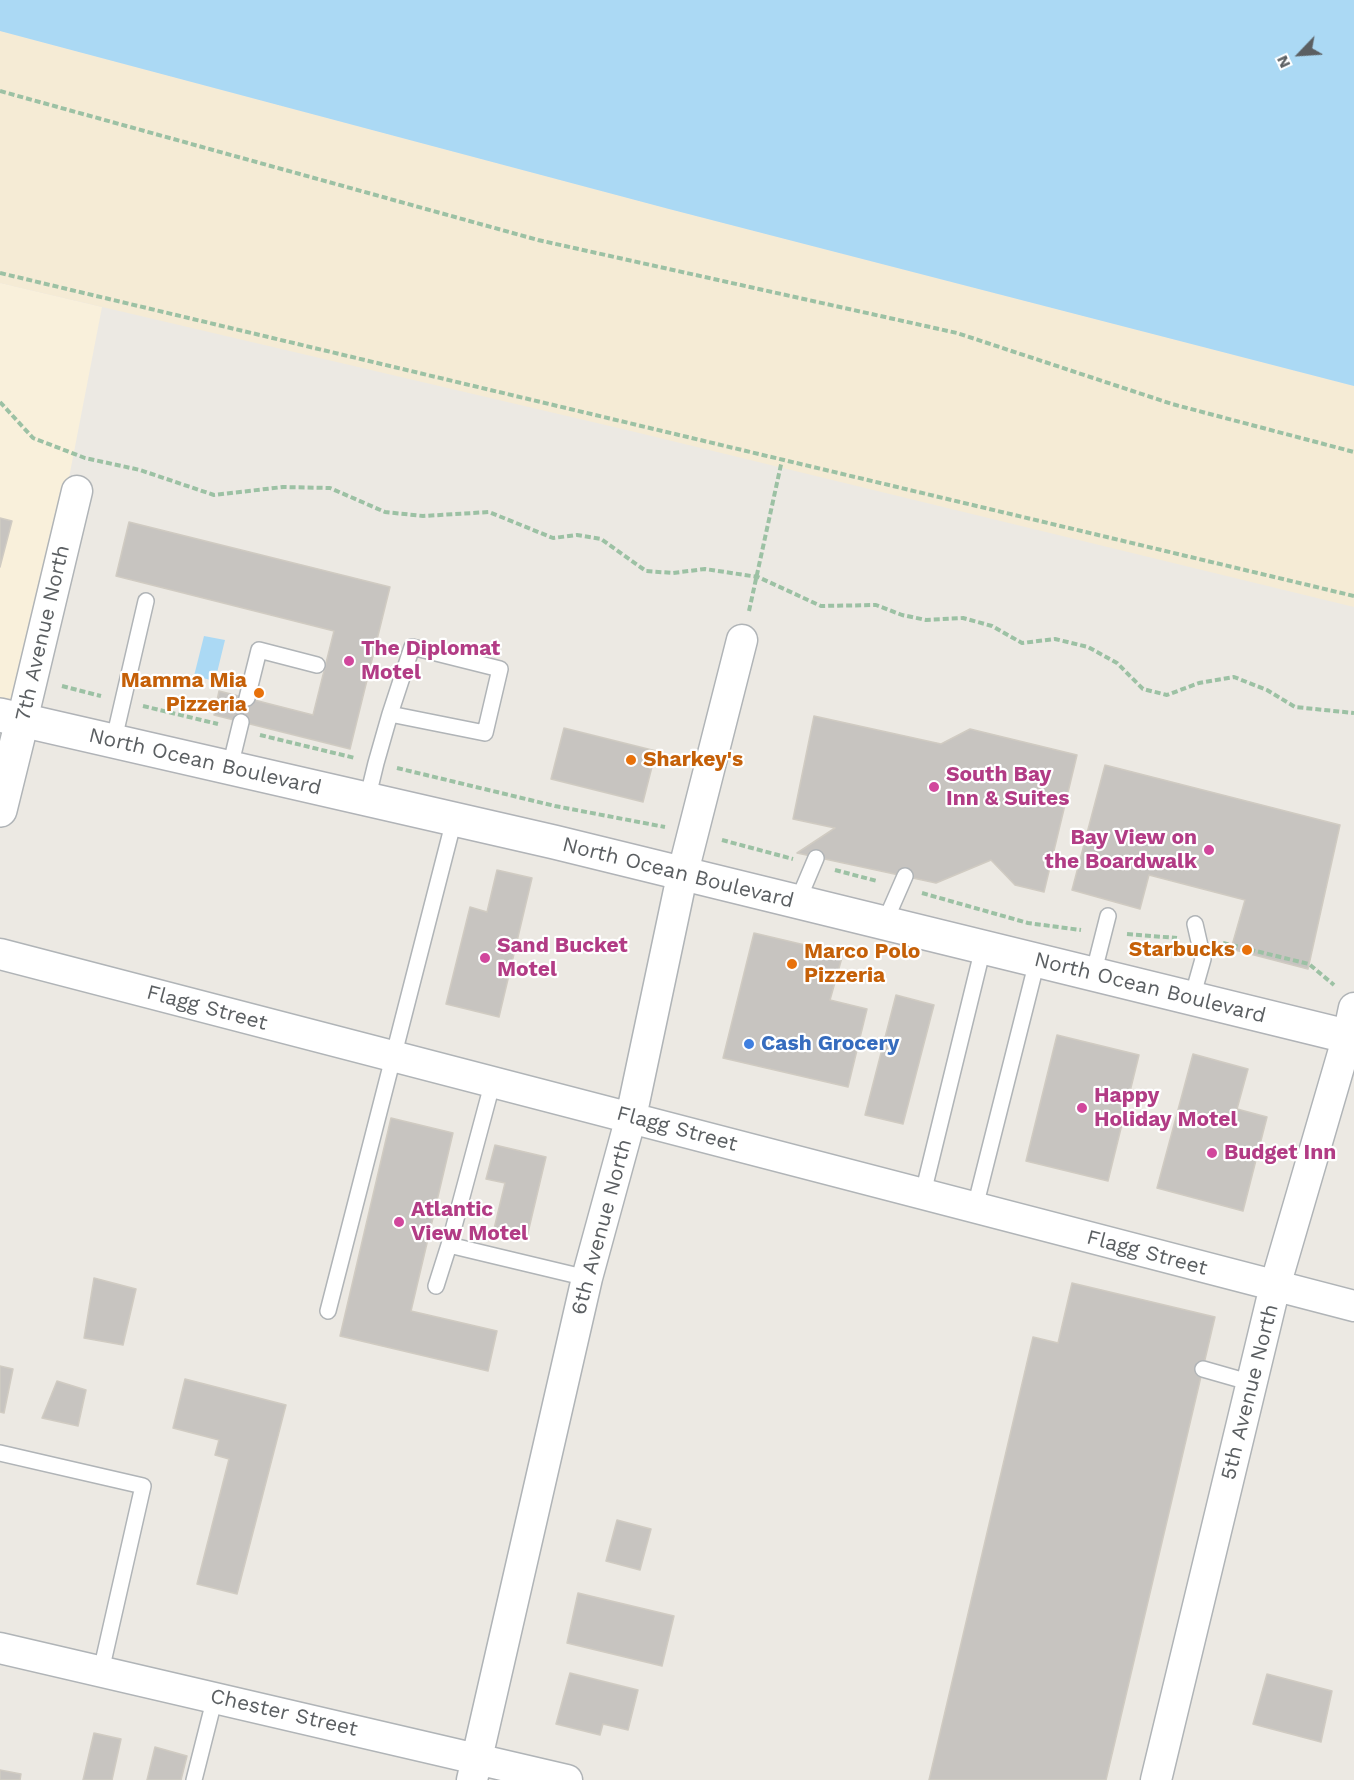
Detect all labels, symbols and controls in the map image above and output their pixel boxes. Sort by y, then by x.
north arrow [1270,24,1330,84]
text: N [1272,52,1294,71]
street label: 7th Avenue North [11,543,75,723]
place label: The Diplomat Motel [361,636,500,686]
marker: The Diplomat Motel [342,654,356,668]
place label: Mamma Mia Pizzeria [121,668,247,718]
marker: Mamma Mia Pizzeria [252,686,266,700]
street label: North Ocean Boulevard [86,723,324,801]
place label: Sharkey's [643,747,743,773]
marker: Sharkey's [624,753,638,767]
place label: South Bay Inn & Suites [946,762,1069,812]
marker: South Bay Inn & Suites [927,780,941,794]
place label: Bay View on the Boardwalk [1044,825,1197,875]
street label: North Ocean Boulevard [560,832,796,914]
marker: Bay View on the Boardwalk [1202,843,1216,857]
place label: Sand Bucket Motel [497,933,628,983]
place label: Starbucks [1129,937,1235,963]
place label: Marco Polo Pizzeria [804,939,920,989]
marker: Starbucks [1240,943,1254,957]
street label: North Ocean Boulevard [1032,947,1268,1029]
marker: Sand Bucket Motel [478,951,492,965]
marker: Marco Polo Pizzeria [785,957,799,971]
street label: Flagg Street [144,980,270,1036]
place label: Cash Grocery [761,1031,899,1057]
marker: Cash Grocery [742,1037,756,1051]
place label: Happy Holiday Motel [1094,1083,1237,1133]
street label: Flagg Street [614,1101,740,1157]
marker: Happy Holiday Motel [1075,1101,1089,1115]
street label: 6th Avenue North [566,1136,638,1318]
place label: Budget Inn [1224,1140,1336,1166]
marker: Budget Inn [1205,1146,1219,1160]
place label: Atlantic View Motel [411,1197,528,1247]
marker: Atlantic View Motel [392,1215,406,1229]
street label: Flagg Street [1084,1225,1210,1281]
street label: 5th Avenue North [1216,1302,1284,1482]
street label: Chester Street [208,1684,360,1742]

